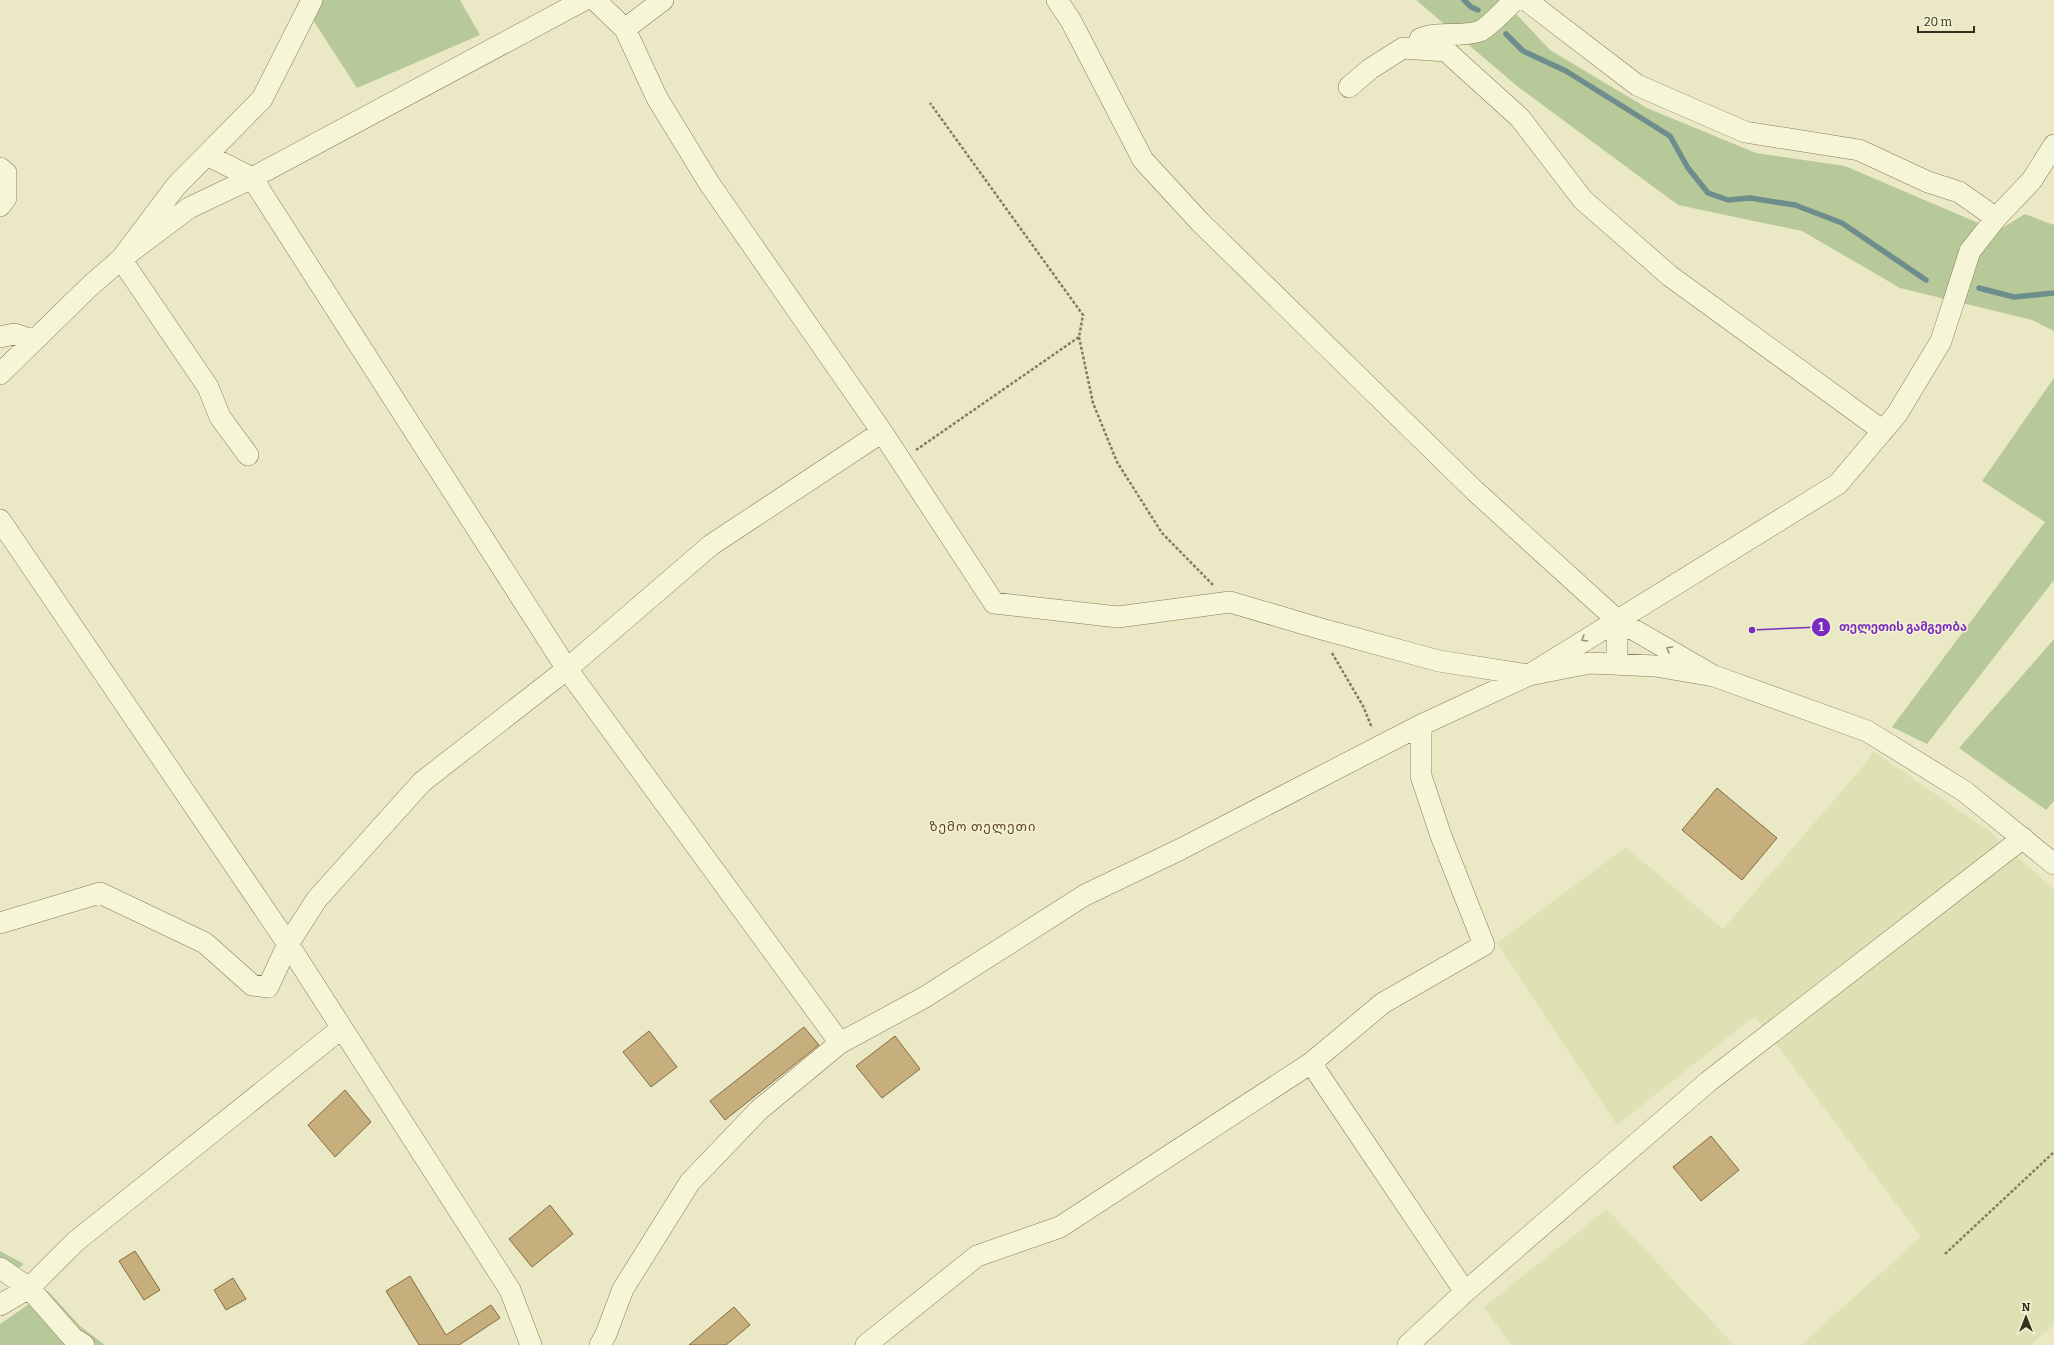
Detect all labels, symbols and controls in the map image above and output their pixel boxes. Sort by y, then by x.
scale bar [1918,8,1974,34]
text: 20 m [1924,15,1953,29]
callout: თელეთის გამგეობა [1811,615,1975,639]
text: 1 [1818,620,1824,634]
text: თელეთის გამგეობა [1839,620,1967,635]
one-way arrow [1581,635,1588,642]
one-way arrow [1665,647,1673,654]
district label: ზემო თელეთი [929,819,1037,835]
north arrow [2006,1297,2046,1337]
text: N [2022,1301,2031,1314]

